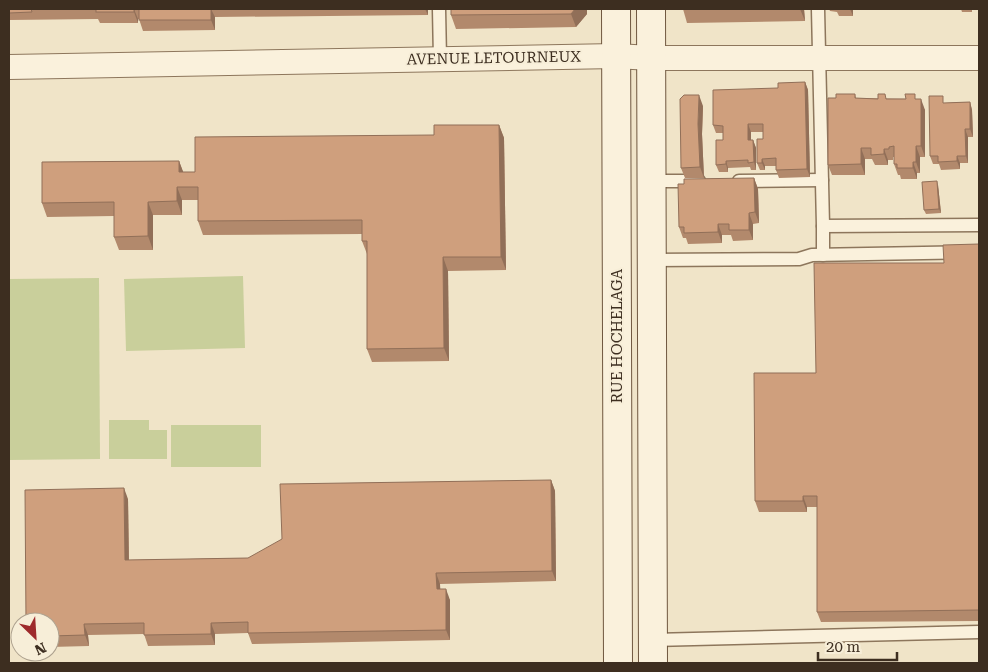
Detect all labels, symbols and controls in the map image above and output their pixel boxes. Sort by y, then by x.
street label: AVENUE LETOURNEUX [407,47,581,69]
street label: RUE HOCHELAGA [608,268,626,403]
north arrow [10,612,60,662]
scale bar [818,630,897,662]
text: 20 m [826,638,861,656]
text: N [32,639,49,658]

